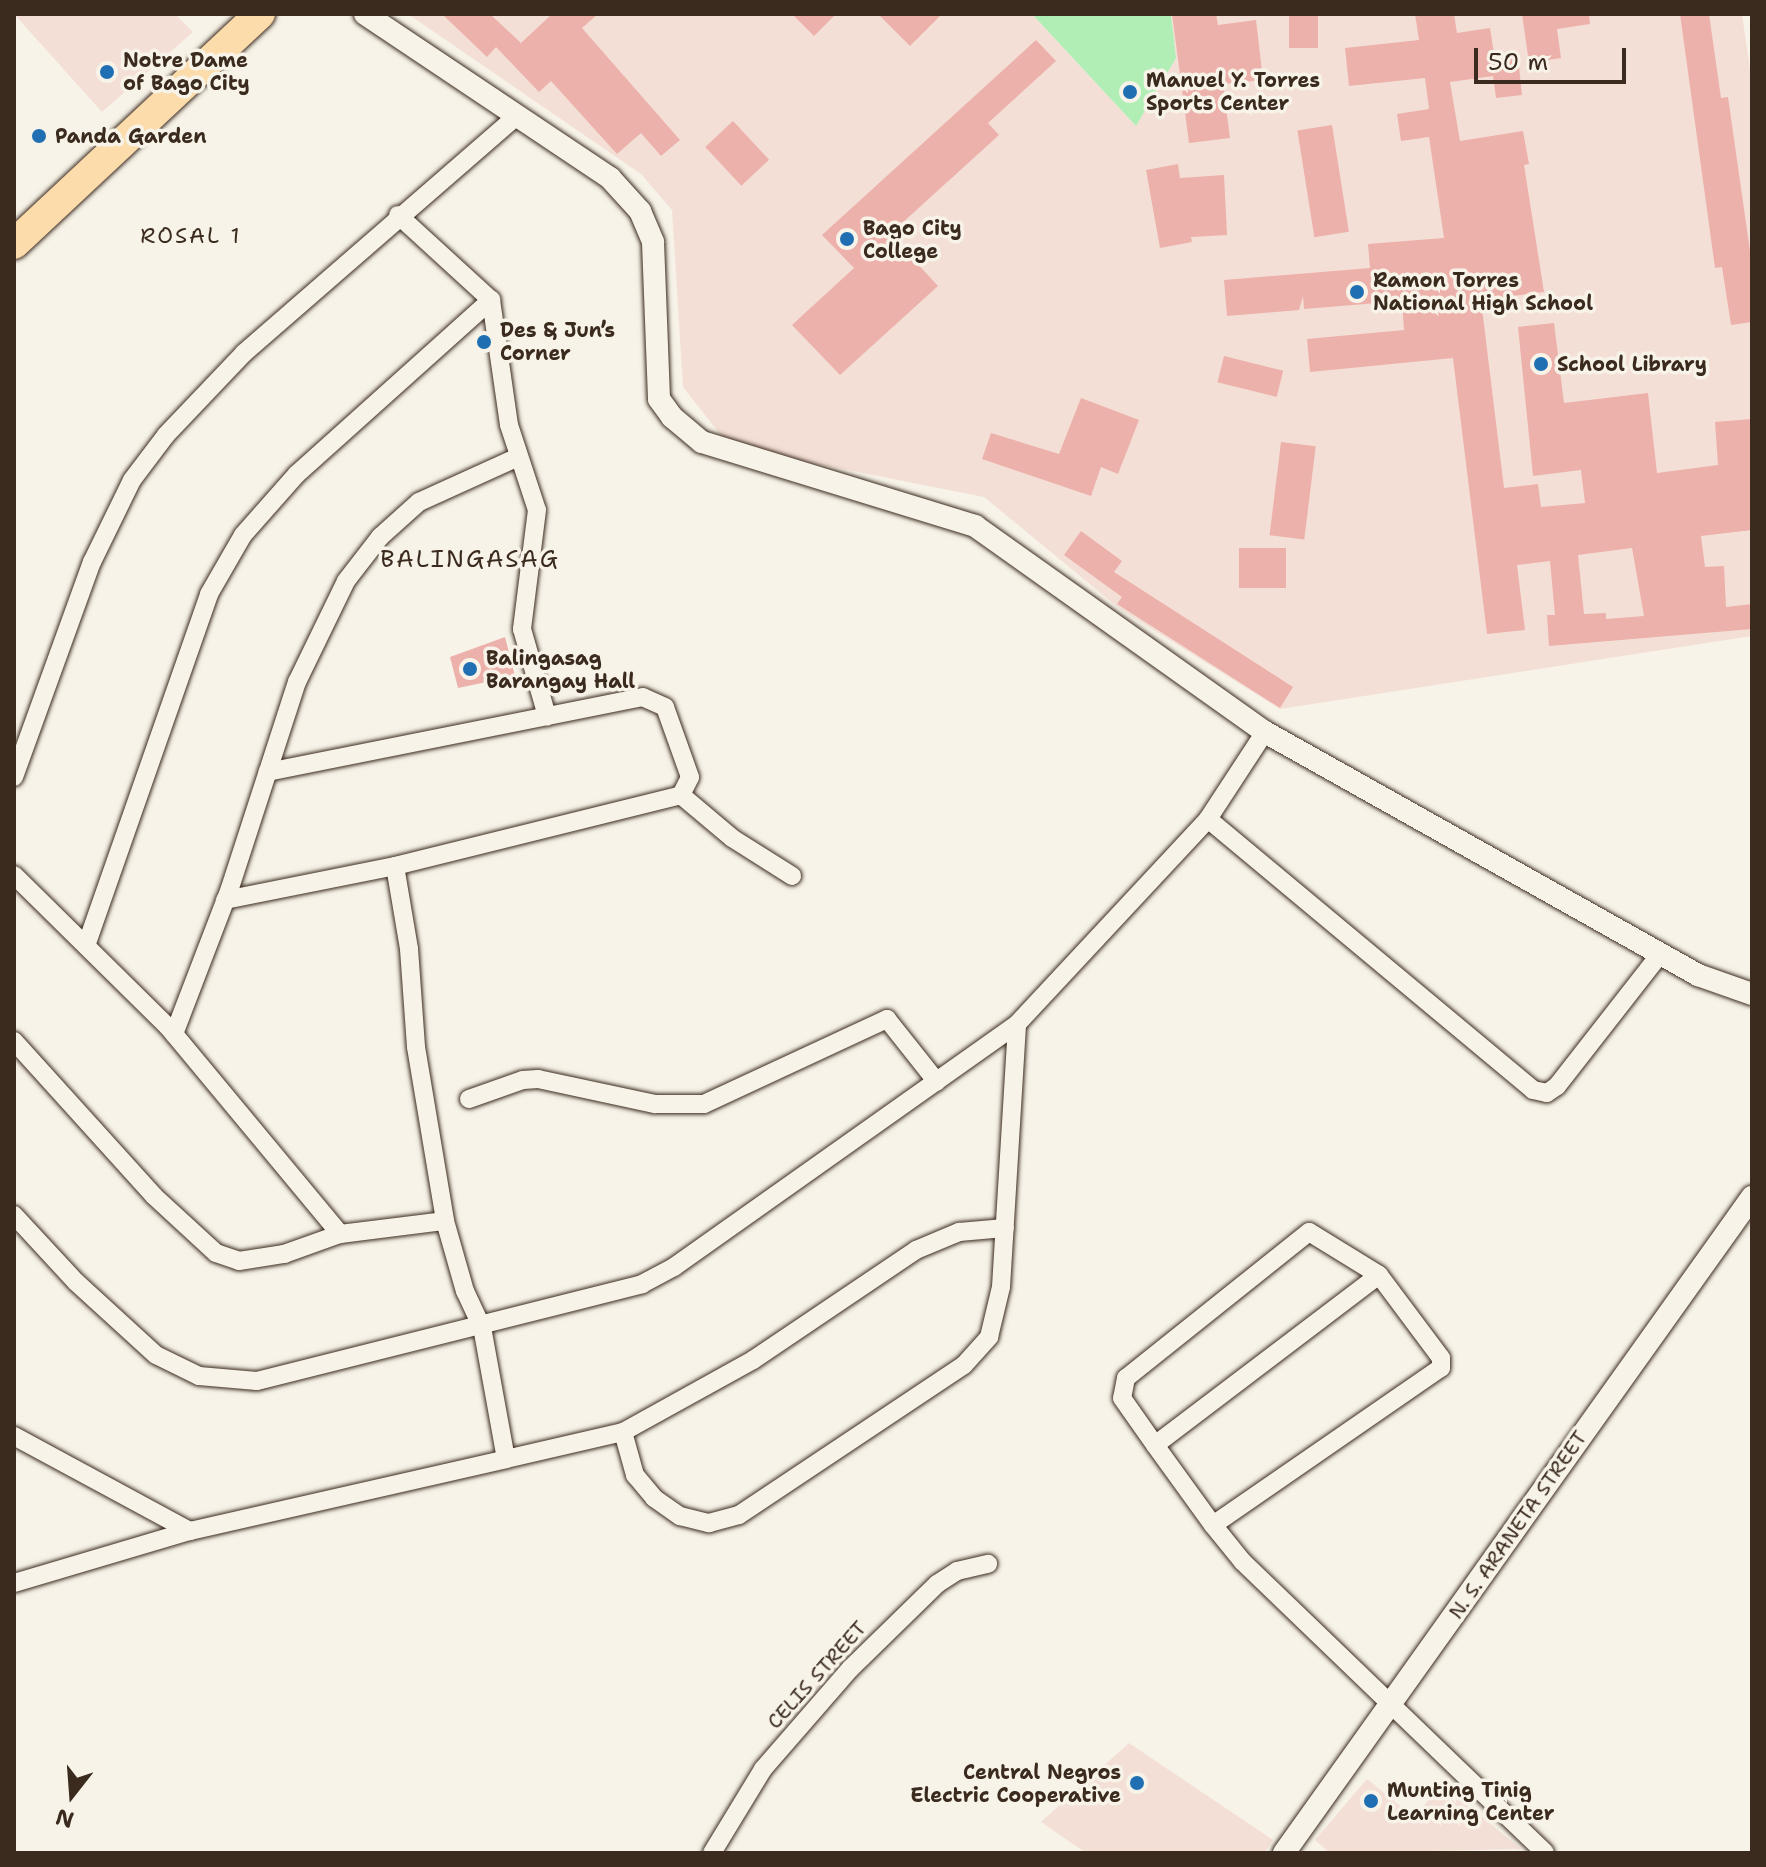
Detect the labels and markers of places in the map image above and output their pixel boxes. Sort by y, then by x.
place label: Notre Dame of Bago City [123,48,250,95]
marker: Notre Dame of Bago City [98,63,116,81]
place label: Manuel Y. Torres Sports Center [1146,68,1320,115]
marker: Manuel Y. Torres Sports Center [1121,83,1139,101]
place label: Panda Garden [55,124,207,148]
marker: Panda Garden [30,127,48,145]
place label: Bago City College [863,216,962,263]
marker: Bago City College [838,230,856,248]
place label: Ramon Torres National High School [1373,268,1593,315]
marker: Ramon Torres National High School [1348,283,1366,301]
place label: Des & Jun’s Corner [500,318,615,365]
marker: Des & Jun’s Corner [475,333,493,351]
place label: School Library [1557,352,1707,376]
marker: School Library [1532,355,1550,373]
place label: Balingasag Barangay Hall [486,646,635,693]
marker: Balingasag Barangay Hall [461,660,479,678]
place label: Central Negros Electric Cooperative [910,1760,1121,1807]
marker: Central Negros Electric Cooperative [1128,1774,1146,1792]
place label: Munting Tinig Learning Center [1387,1778,1554,1825]
marker: Munting Tinig Learning Center [1362,1792,1380,1810]

